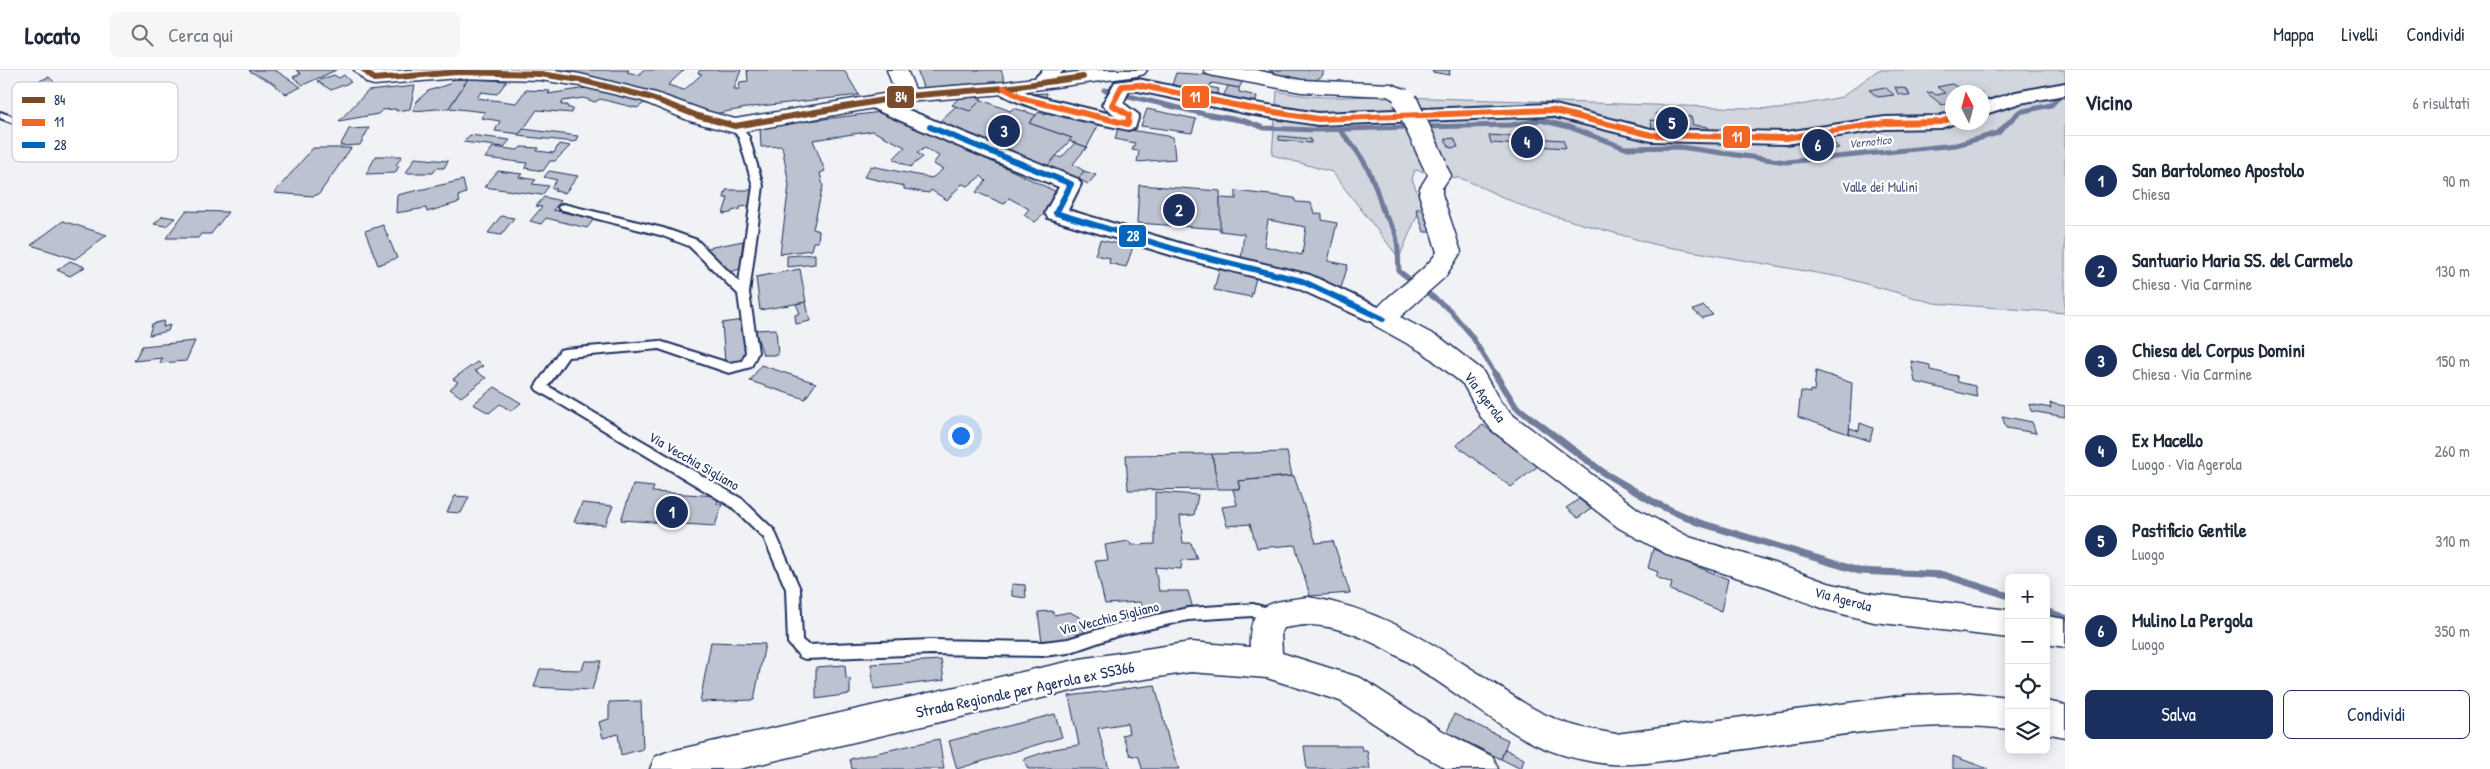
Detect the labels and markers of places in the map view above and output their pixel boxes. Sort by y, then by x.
pin: 5 [1656,104,1688,142]
pin: 3 [988,112,1020,150]
pin: 4 [1511,123,1543,161]
pin: 6 [1802,126,1834,164]
pin: 2 [1163,191,1195,229]
pin: 1 [656,493,688,531]

